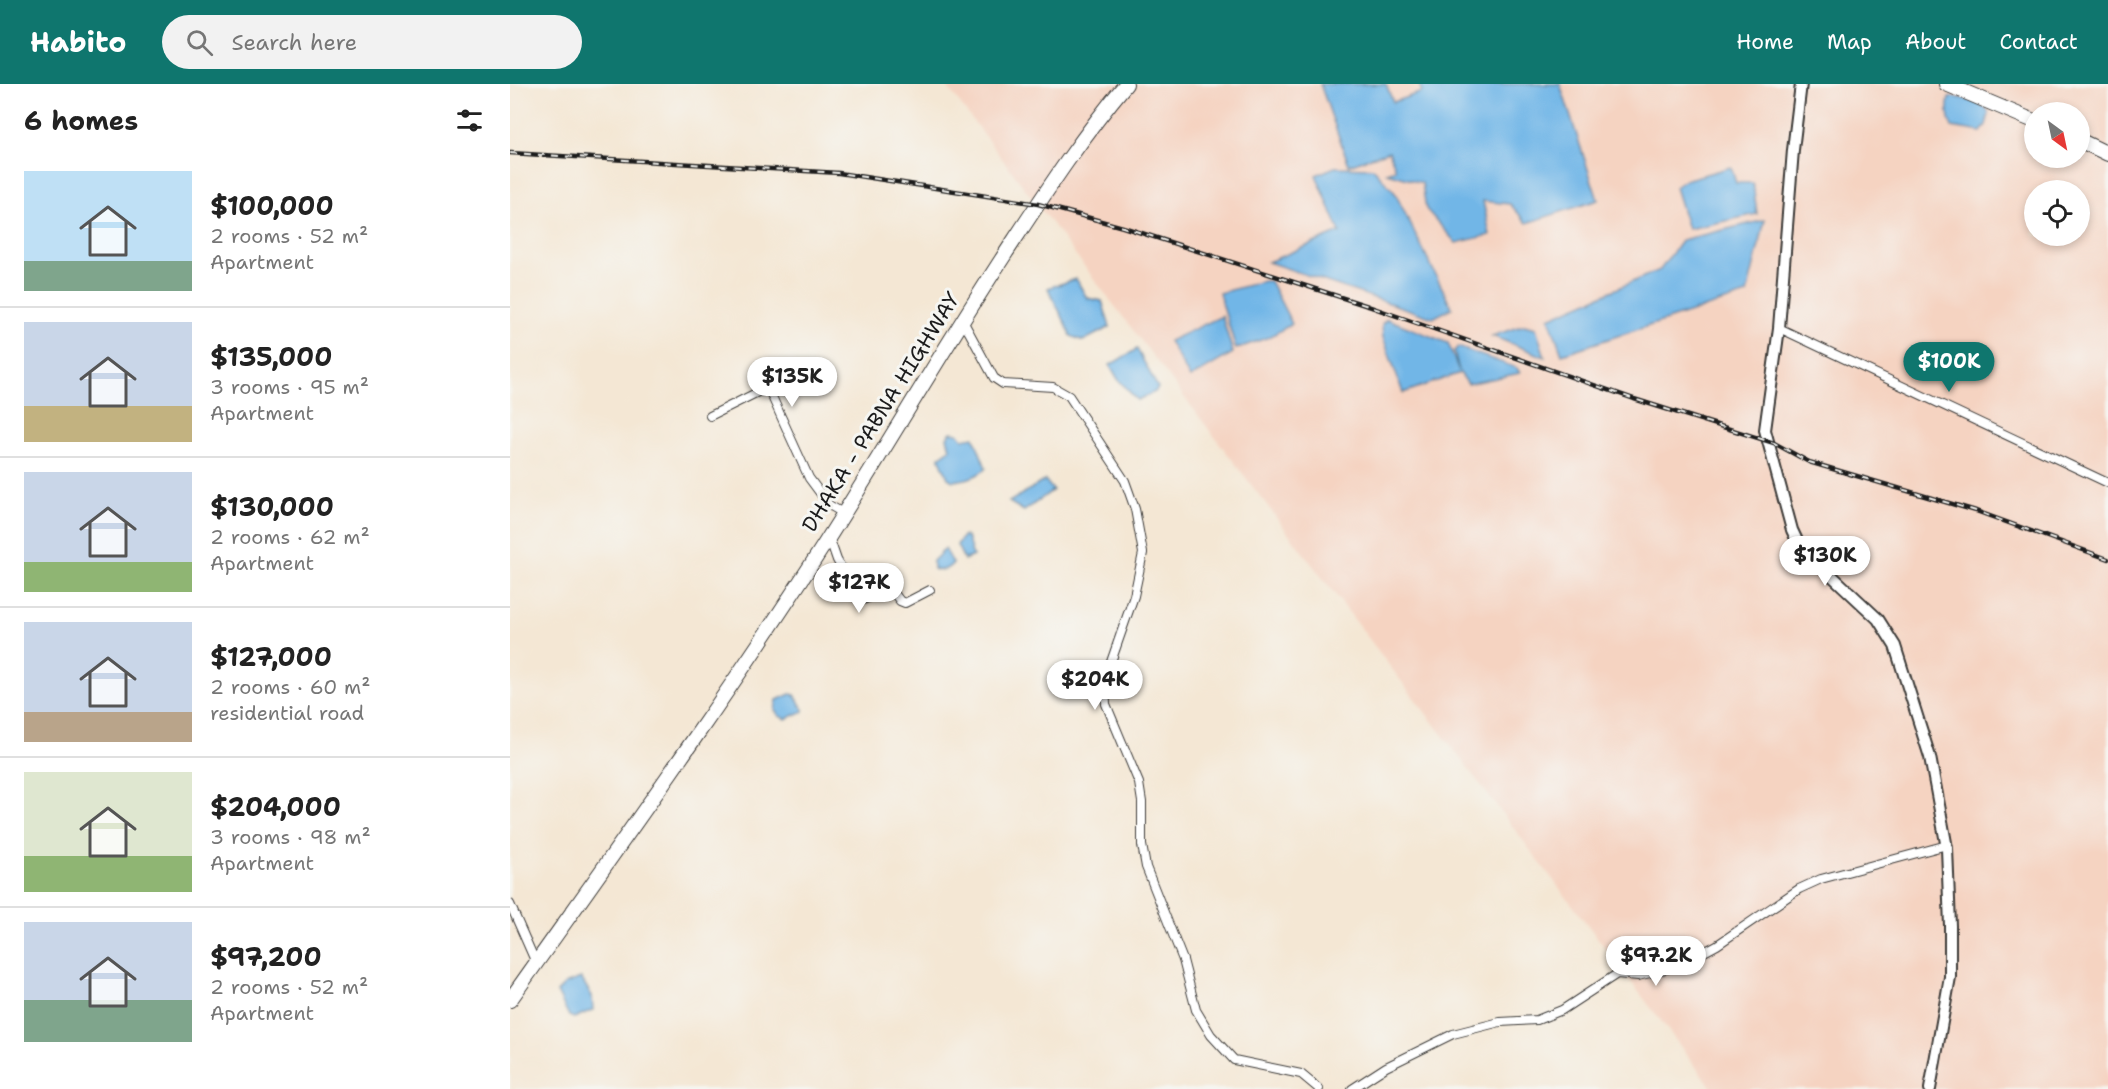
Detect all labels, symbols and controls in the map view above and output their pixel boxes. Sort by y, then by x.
search box [162,15,582,69]
text: Habito [30,23,126,61]
icon: search [183,26,216,59]
text: Search here [231,28,357,57]
text: Home [1736,28,1794,56]
text: Map [1827,28,1872,56]
text: About [1905,28,1966,56]
text: Contact [1999,28,2078,56]
north arrow [2024,102,2090,168]
map controls [2024,102,2090,246]
text: 6 homes [24,103,138,138]
icon: filters [453,104,486,137]
button: locate [2024,180,2090,246]
text: $100,000 [210,188,334,223]
icon: home [72,195,144,267]
text: 2 rooms · 52 m² [210,223,368,249]
text: Apartment [210,249,314,275]
street label: DHAKA - PABNA HIGHWAY [795,286,967,537]
text: $135,000 [210,339,332,374]
pin: $100K [1907,342,1991,393]
icon: home [72,346,144,418]
text: $100K [1917,348,1981,374]
pin: $135K [750,357,834,408]
text: $135K [761,363,823,389]
text: 3 rooms · 95 m² [210,374,369,400]
text: Apartment [210,400,314,426]
text: $130,000 [210,489,334,524]
icon: home [72,496,144,568]
text: 2 rooms · 62 m² [210,524,370,550]
pin: $130K [1783,536,1867,587]
text: $130K [1793,542,1857,568]
text: Apartment [210,550,314,576]
pin: $127K [817,563,901,614]
text: $127K [828,569,890,595]
text: $127,000 [210,639,332,674]
icon: home [72,646,144,718]
pin: $204K [1053,660,1137,711]
text: $204K [1061,666,1129,692]
text: 2 rooms · 60 m² [210,674,370,700]
text: residential road [210,700,364,726]
text: $204,000 [210,789,341,824]
icon: home [72,796,144,868]
text: 3 rooms · 98 m² [210,824,371,850]
text: Apartment [210,850,314,876]
pin: $97.2K [1607,936,1705,987]
text: $97,200 [210,939,322,974]
text: $97.2K [1620,942,1692,968]
icon: home [72,946,144,1018]
text: 2 rooms · 52 m² [210,974,368,1000]
text: Apartment [210,1000,314,1026]

